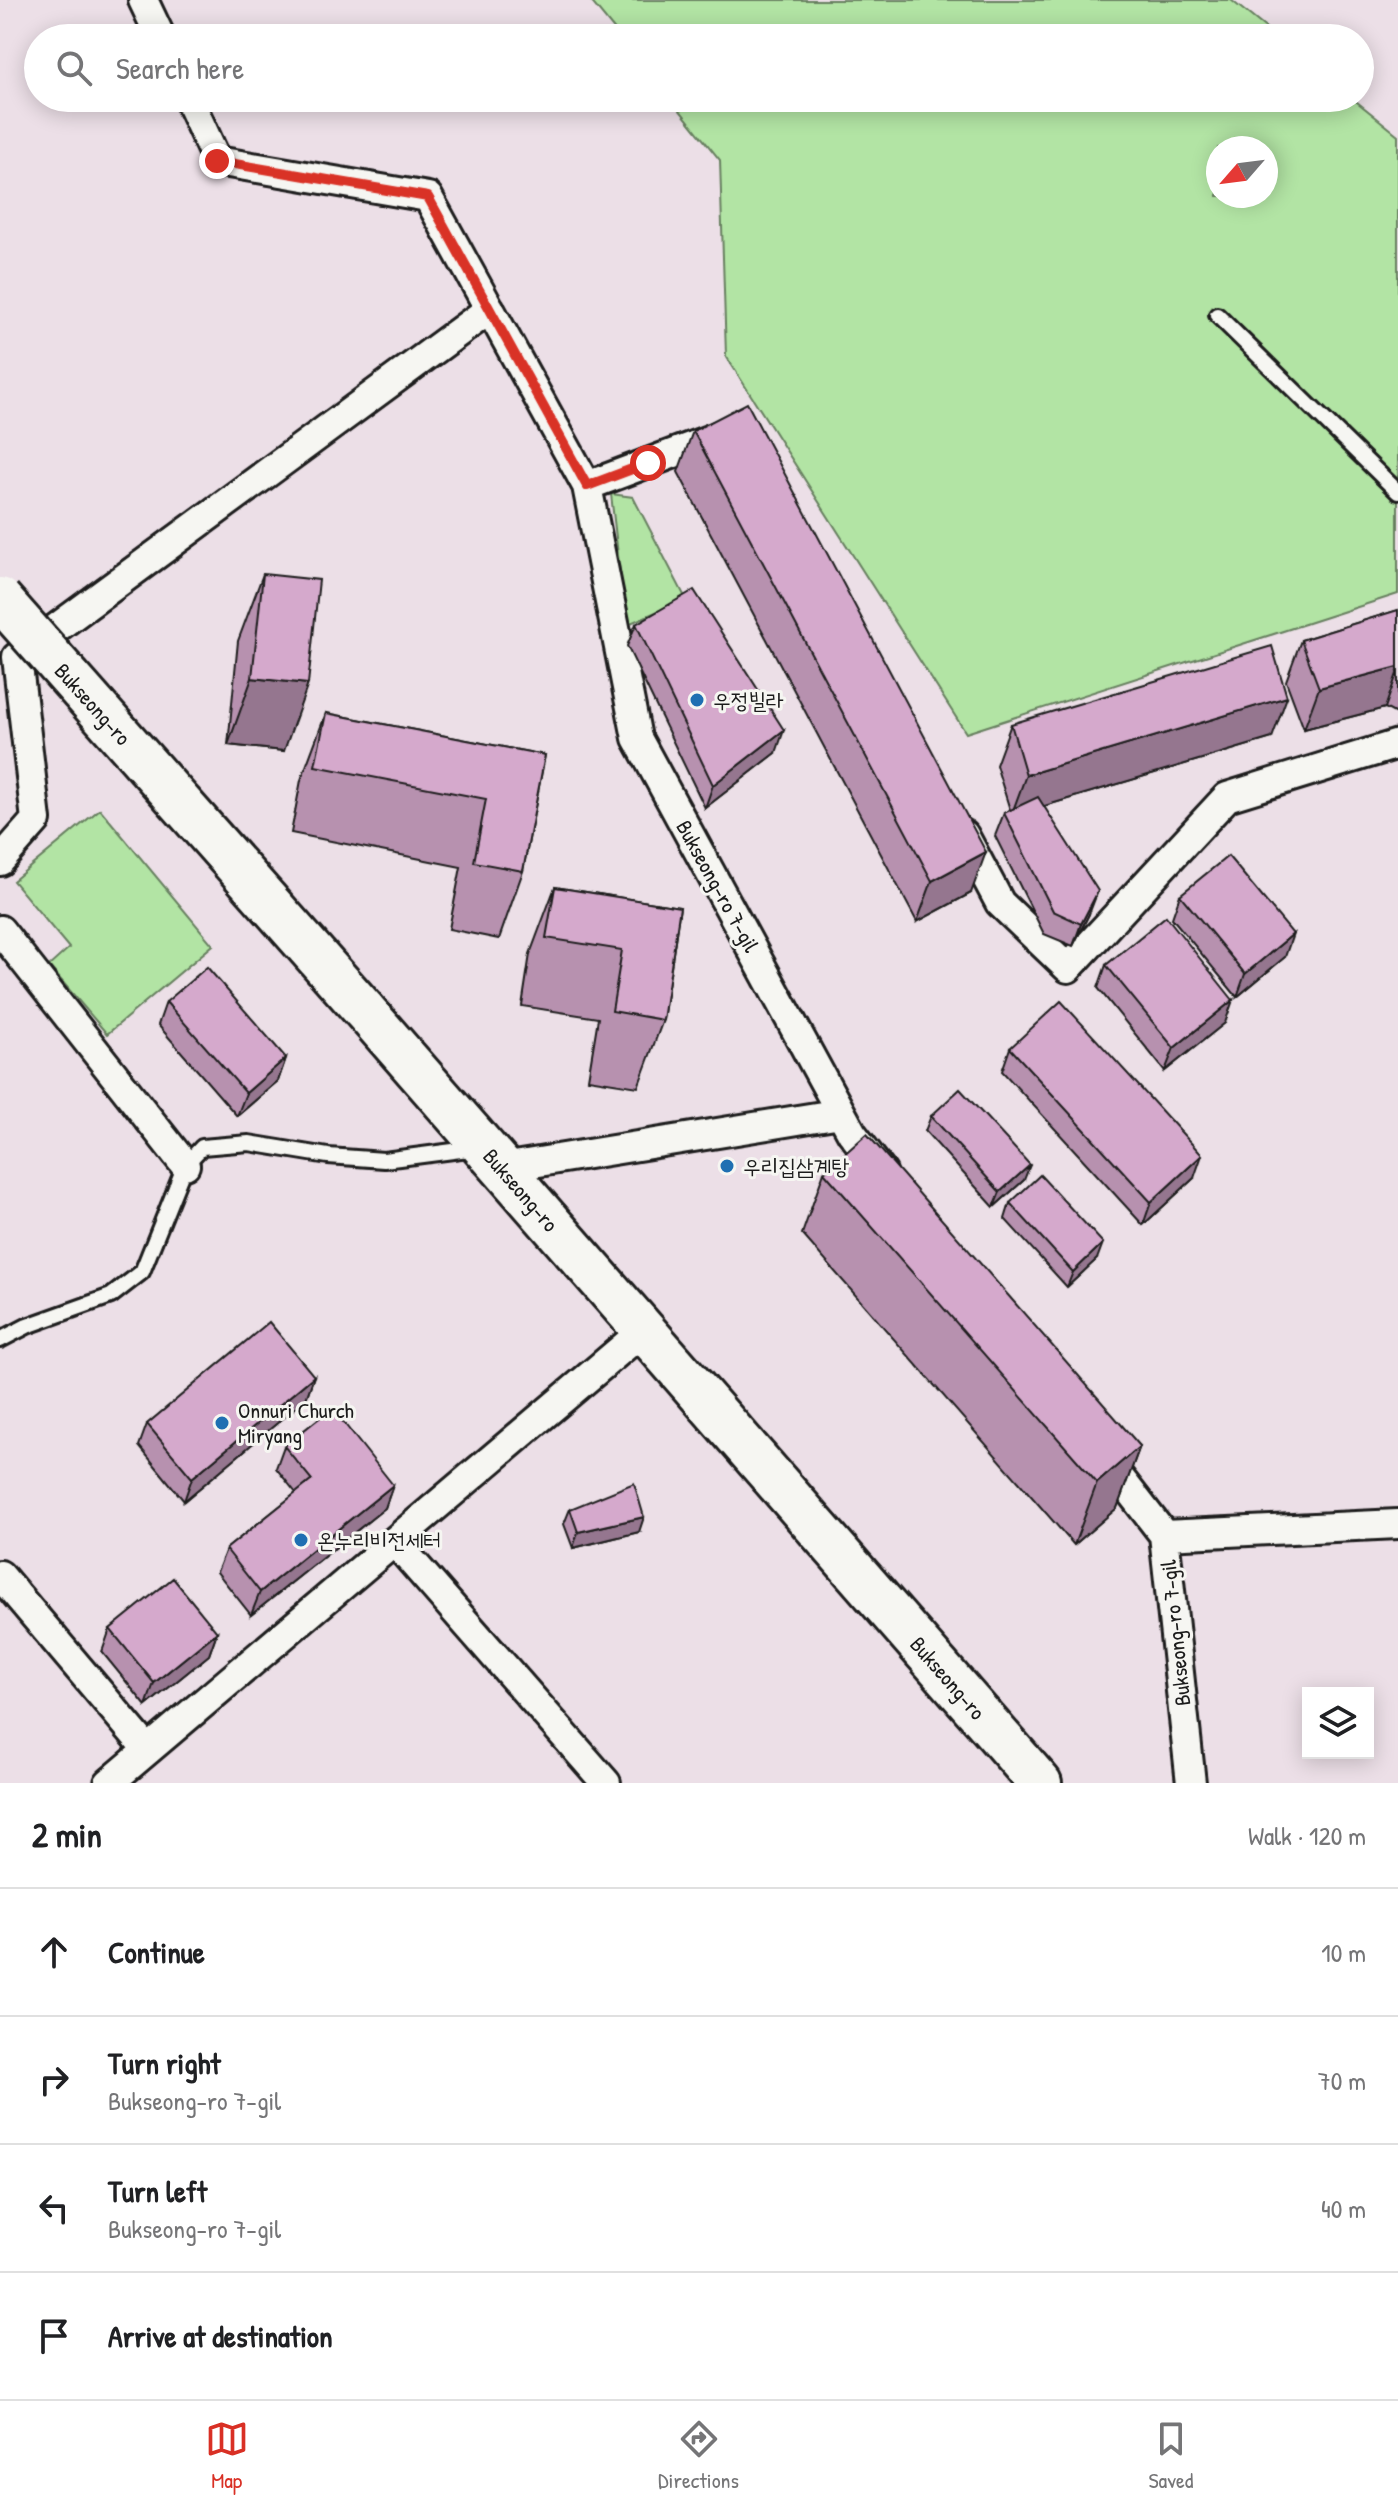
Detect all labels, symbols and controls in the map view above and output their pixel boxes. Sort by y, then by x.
search box [24,24,1374,112]
icon: search [52,46,96,90]
text: Search here [116,48,244,88]
north arrow [1206,136,1278,208]
route end [199,143,235,179]
route start [630,445,666,481]
street label: Bukseong-ro [48,656,138,752]
place label: 우정빌라 [713,685,784,715]
marker: 우정빌라 [688,691,706,709]
street label: Bukseong-ro 7-gil [669,815,767,957]
street label: Bukseong-ro [477,1142,566,1238]
place label: 우리집삼계탕 [743,1151,850,1181]
marker: 우리집삼계탕 [718,1157,736,1175]
place label: Onnuri Church Miryang [238,1395,354,1450]
marker: Onnuri Church Miryang [213,1414,231,1432]
place label: 온누리비전세터 [317,1525,441,1555]
marker: 온누리비전세터 [292,1531,310,1549]
street label: Bukseong-ro 7-gil [1152,1558,1198,1707]
street label: Bukseong-ro [904,1630,993,1726]
map controls [1302,1687,1374,1759]
button: layers [1302,1687,1374,1759]
text: 2 min [32,1812,102,1858]
text: Walk · 120 m [1248,1818,1366,1853]
icon: ahead [32,1930,76,1974]
text: Continue [108,1932,205,1972]
text: 10 m [1321,1935,1366,1970]
text: Turn right [108,2043,221,2083]
icon: right [32,2058,76,2102]
text: 70 m [1318,2063,1366,2098]
text: Bukseong-ro 7-gil [108,2083,281,2118]
text: Turn left [108,2171,207,2211]
icon: left [32,2186,76,2230]
text: 40 m [1321,2191,1366,2226]
text: Bukseong-ro 7-gil [108,2211,281,2246]
icon: arrive [32,2314,76,2358]
text: Arrive at destination [108,2316,333,2356]
tab: Map [205,2417,249,2495]
tab: Directions [658,2417,739,2495]
tab: Saved [1148,2417,1193,2495]

